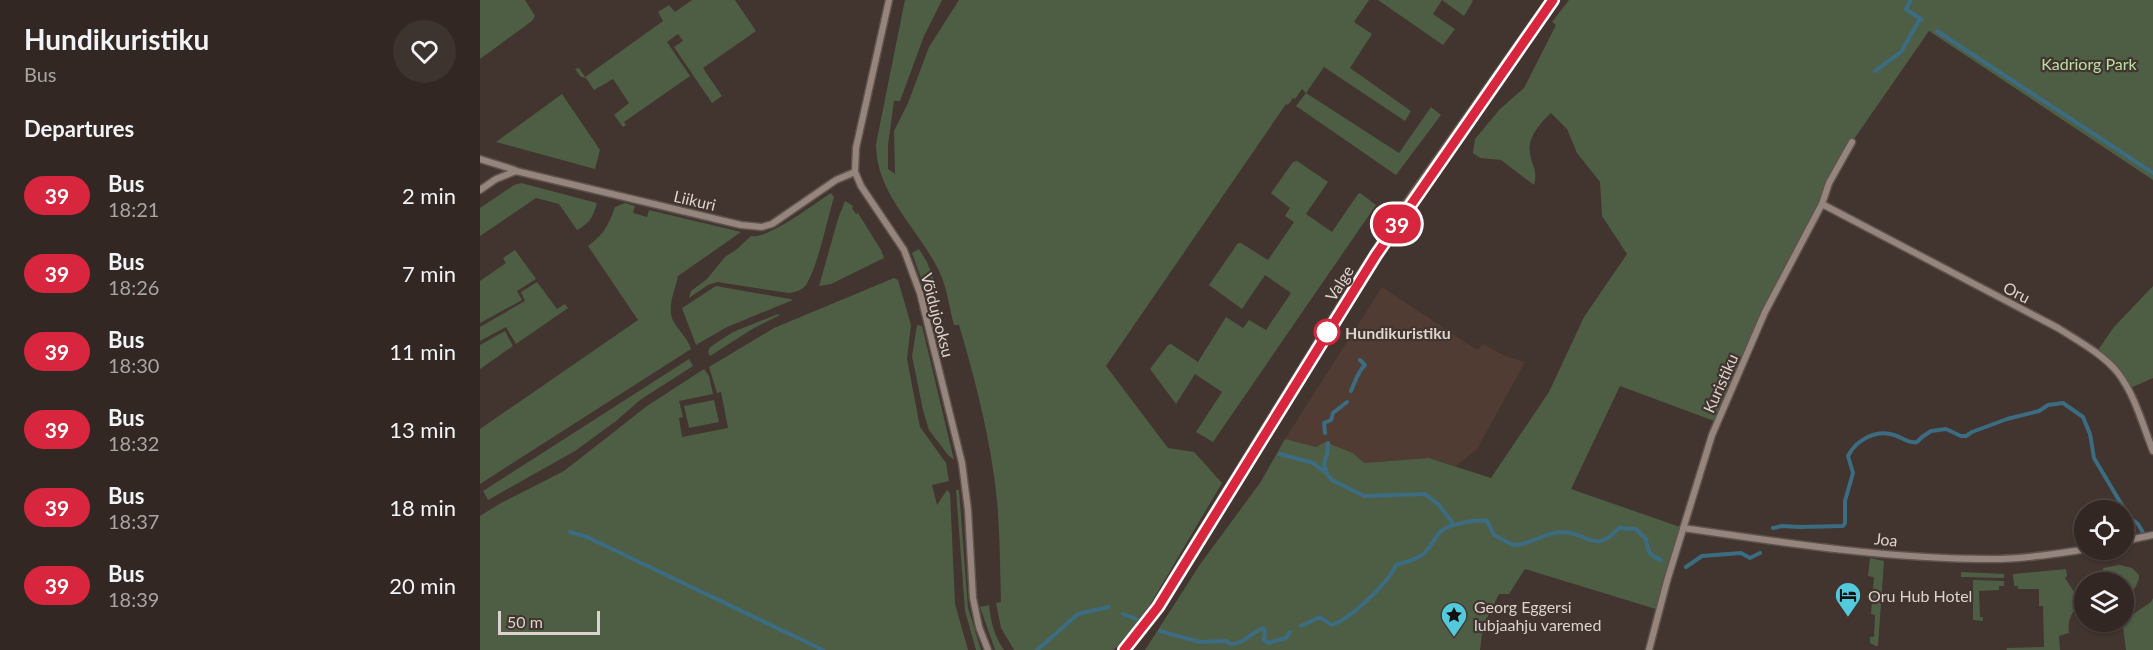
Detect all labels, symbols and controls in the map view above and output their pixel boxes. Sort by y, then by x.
button: heart [393,20,456,83]
text: Hundikuristiku [24,22,209,56]
park label: Kadriorg Park [2041,54,2138,73]
text: Bus [24,62,57,86]
text: Departures [24,115,134,142]
text: Bus [108,170,144,197]
text: 2 min [402,182,456,209]
text: 39 [45,183,69,208]
street label: Liikuri [672,186,718,214]
text: 18:21 [108,197,159,221]
line badge: 39 [1370,204,1424,244]
text: 39 [1385,212,1409,237]
text: Bus [108,248,144,275]
text: 7 min [402,260,456,287]
text: 39 [45,261,69,286]
street label: Valge [1321,262,1357,304]
street label: Võidujooksu [918,271,958,359]
text: 18:26 [108,275,159,299]
street label: Oru [2000,277,2034,307]
marker: Hundikuristiku [1314,319,1340,345]
place label: Hundikuristiku [1345,323,1451,342]
text: Bus [108,326,144,353]
text: 11 min [389,338,456,365]
text: 39 [45,339,69,364]
street label: Kuristiku [1699,351,1741,415]
text: 18:30 [108,353,159,377]
text: Bus [108,404,144,431]
text: 13 min [389,416,456,443]
text: 39 [45,417,69,442]
text: 18:32 [108,431,159,455]
text: Bus [108,482,144,509]
text: 18 min [389,494,456,521]
text: 39 [45,495,69,520]
map controls [2074,500,2134,632]
button: locate [2074,500,2134,560]
text: 18:37 [108,509,159,533]
street label: Joa [1873,528,1899,550]
text: Bus [108,560,144,587]
text: 20 min [389,572,456,599]
button: layers [2074,572,2134,632]
text: 39 [45,573,69,598]
hotel icon: Oru Hub Hotel [1833,580,1863,618]
place label: Oru Hub Hotel [1868,586,1972,605]
text: 18:39 [108,587,159,611]
place label: Georg Eggersi lubjaahju varemed [1474,597,1601,634]
place icon: Georg Eggersi lubjaahju varemed [1439,600,1469,638]
scale bar [498,608,600,636]
text: 50 m [507,612,543,631]

